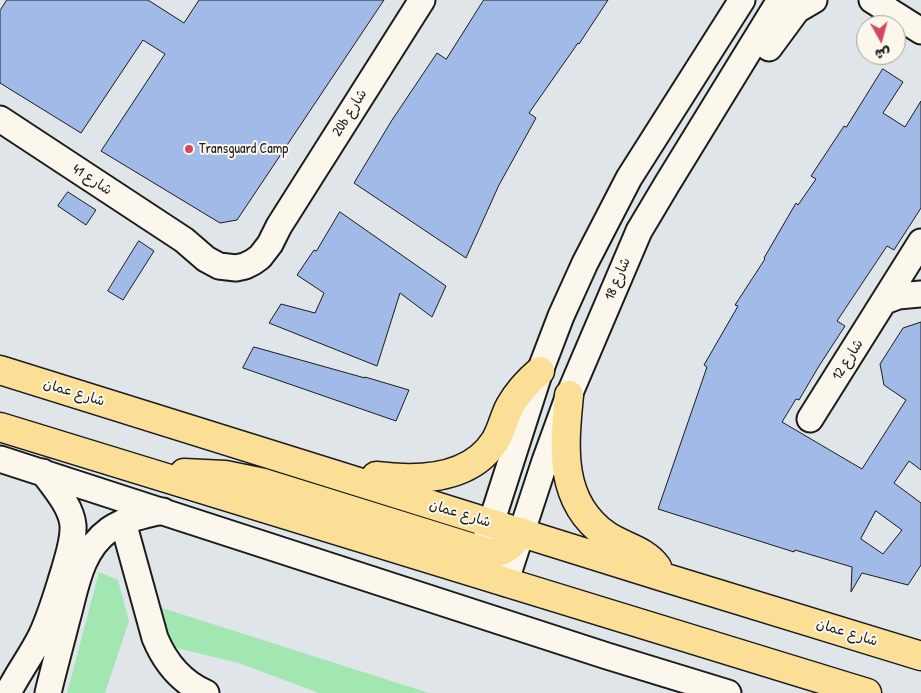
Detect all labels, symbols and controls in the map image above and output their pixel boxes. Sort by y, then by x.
north arrow [856,15,906,65]
text: ش [874,44,892,65]
street label: 20b شارع [329,86,371,140]
place label: Transguard Camp [199,141,288,157]
marker: Transguard Camp [183,143,195,155]
street label: شارع 41 [69,161,115,199]
street label: شارع 18 [602,255,634,303]
street label: شارع 12 [829,336,867,384]
street label: شارع عمان [41,376,107,410]
street label: شارع عمان [427,497,493,531]
street label: شارع عمان [814,616,880,650]

